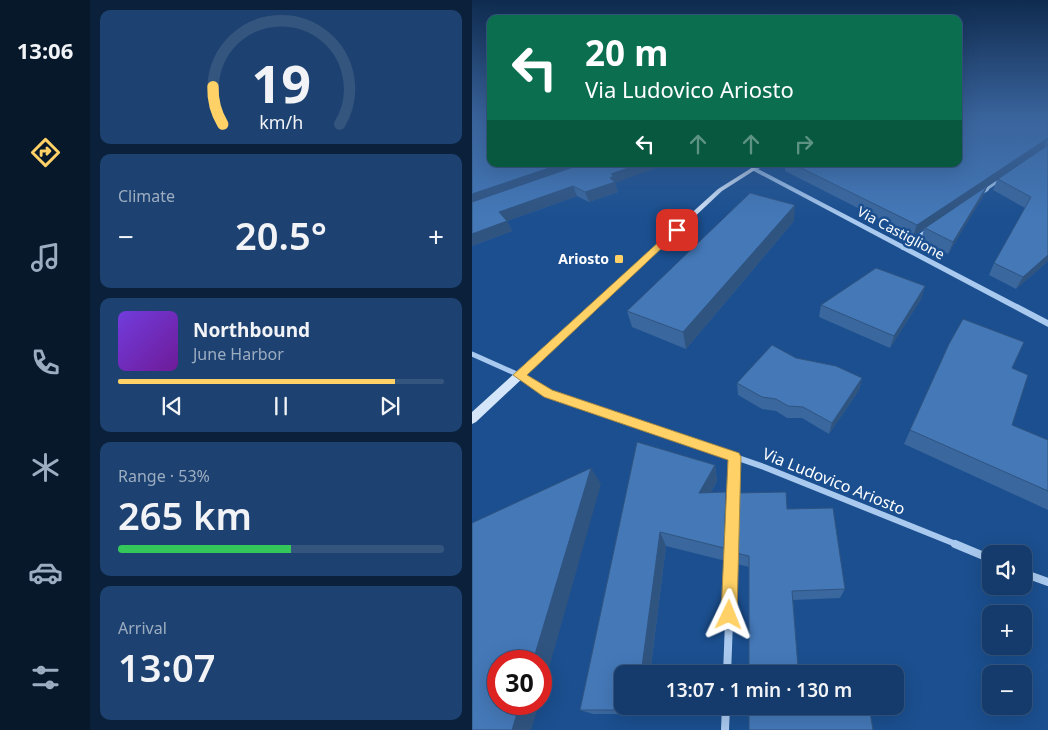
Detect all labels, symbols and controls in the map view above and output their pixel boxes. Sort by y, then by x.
text: 20 m [585,29,668,76]
text: 13:06 [17,35,73,65]
icon: left [502,35,567,100]
text: 19 [251,47,311,118]
text: Via Ludovico Ariosto [585,74,794,104]
text: km/h [259,110,303,134]
icon: left [631,130,659,158]
icon: ahead [684,130,712,158]
icon: ahead [737,130,765,158]
icon: right [790,130,818,158]
icon: directions [28,135,63,170]
text: Climate [118,185,175,207]
street label: Via Castiglione [854,202,948,264]
text: 20.5° [235,209,327,261]
pin [656,209,698,251]
icon: arrive [663,216,691,244]
text: − [118,217,134,255]
text: + [428,217,444,255]
icon: music [28,240,63,275]
place label: Ariosto [558,249,609,268]
marker: Ariosto [613,253,625,265]
text: Northbound [193,317,310,343]
text: June Harbor [193,343,284,365]
icon: phone [28,345,63,380]
icon: previous [158,392,186,420]
icon: pause [267,392,295,420]
icon: next [376,392,404,420]
street label: Via Ludovico Ariosto [759,442,909,520]
icon: climate [28,450,63,485]
text: Range · 53% [118,465,210,487]
text: 265 km [118,489,252,541]
map controls [982,545,1032,715]
button: sound [982,545,1032,595]
icon: car [28,555,63,590]
position arrow [702,588,754,640]
button: + [982,605,1032,655]
text: Arrival [118,617,167,639]
text: 13:07 [118,641,215,693]
speed limit sign: 30 [487,650,552,715]
icon: filters [28,660,63,695]
button: − [982,665,1032,715]
text: 13:07 · 1 min · 130 m [666,677,852,703]

